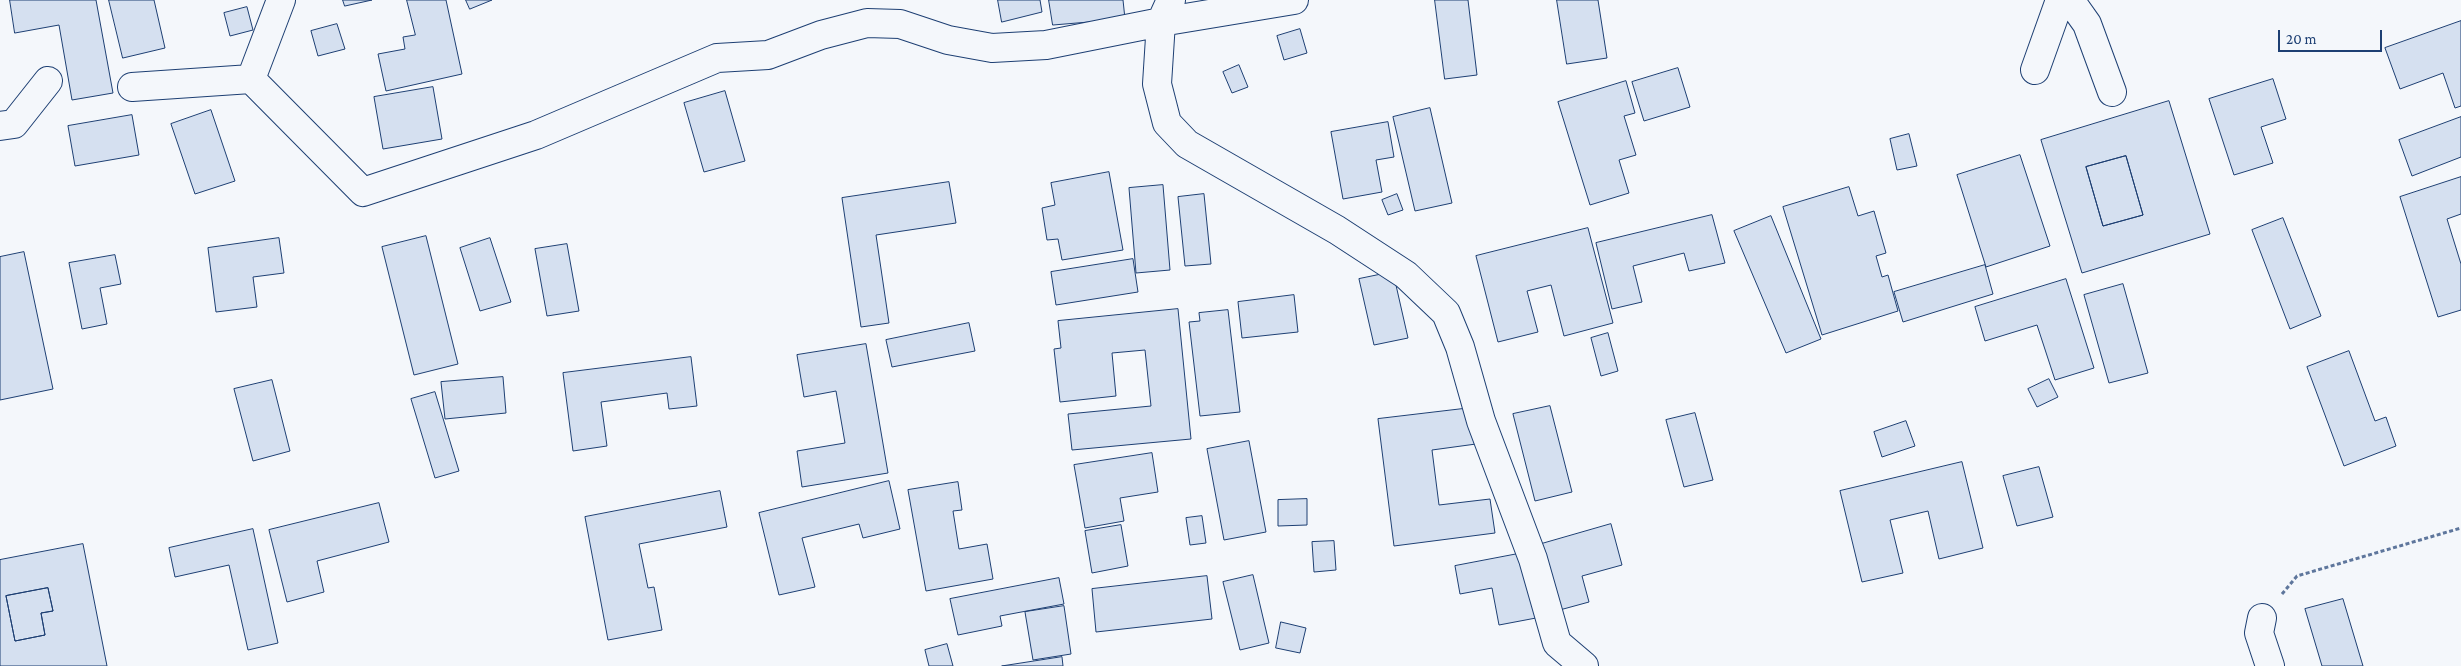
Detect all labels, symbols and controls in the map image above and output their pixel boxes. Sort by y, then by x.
scale bar [2281,20,2385,52]
text: 20 m [2286,31,2317,47]

